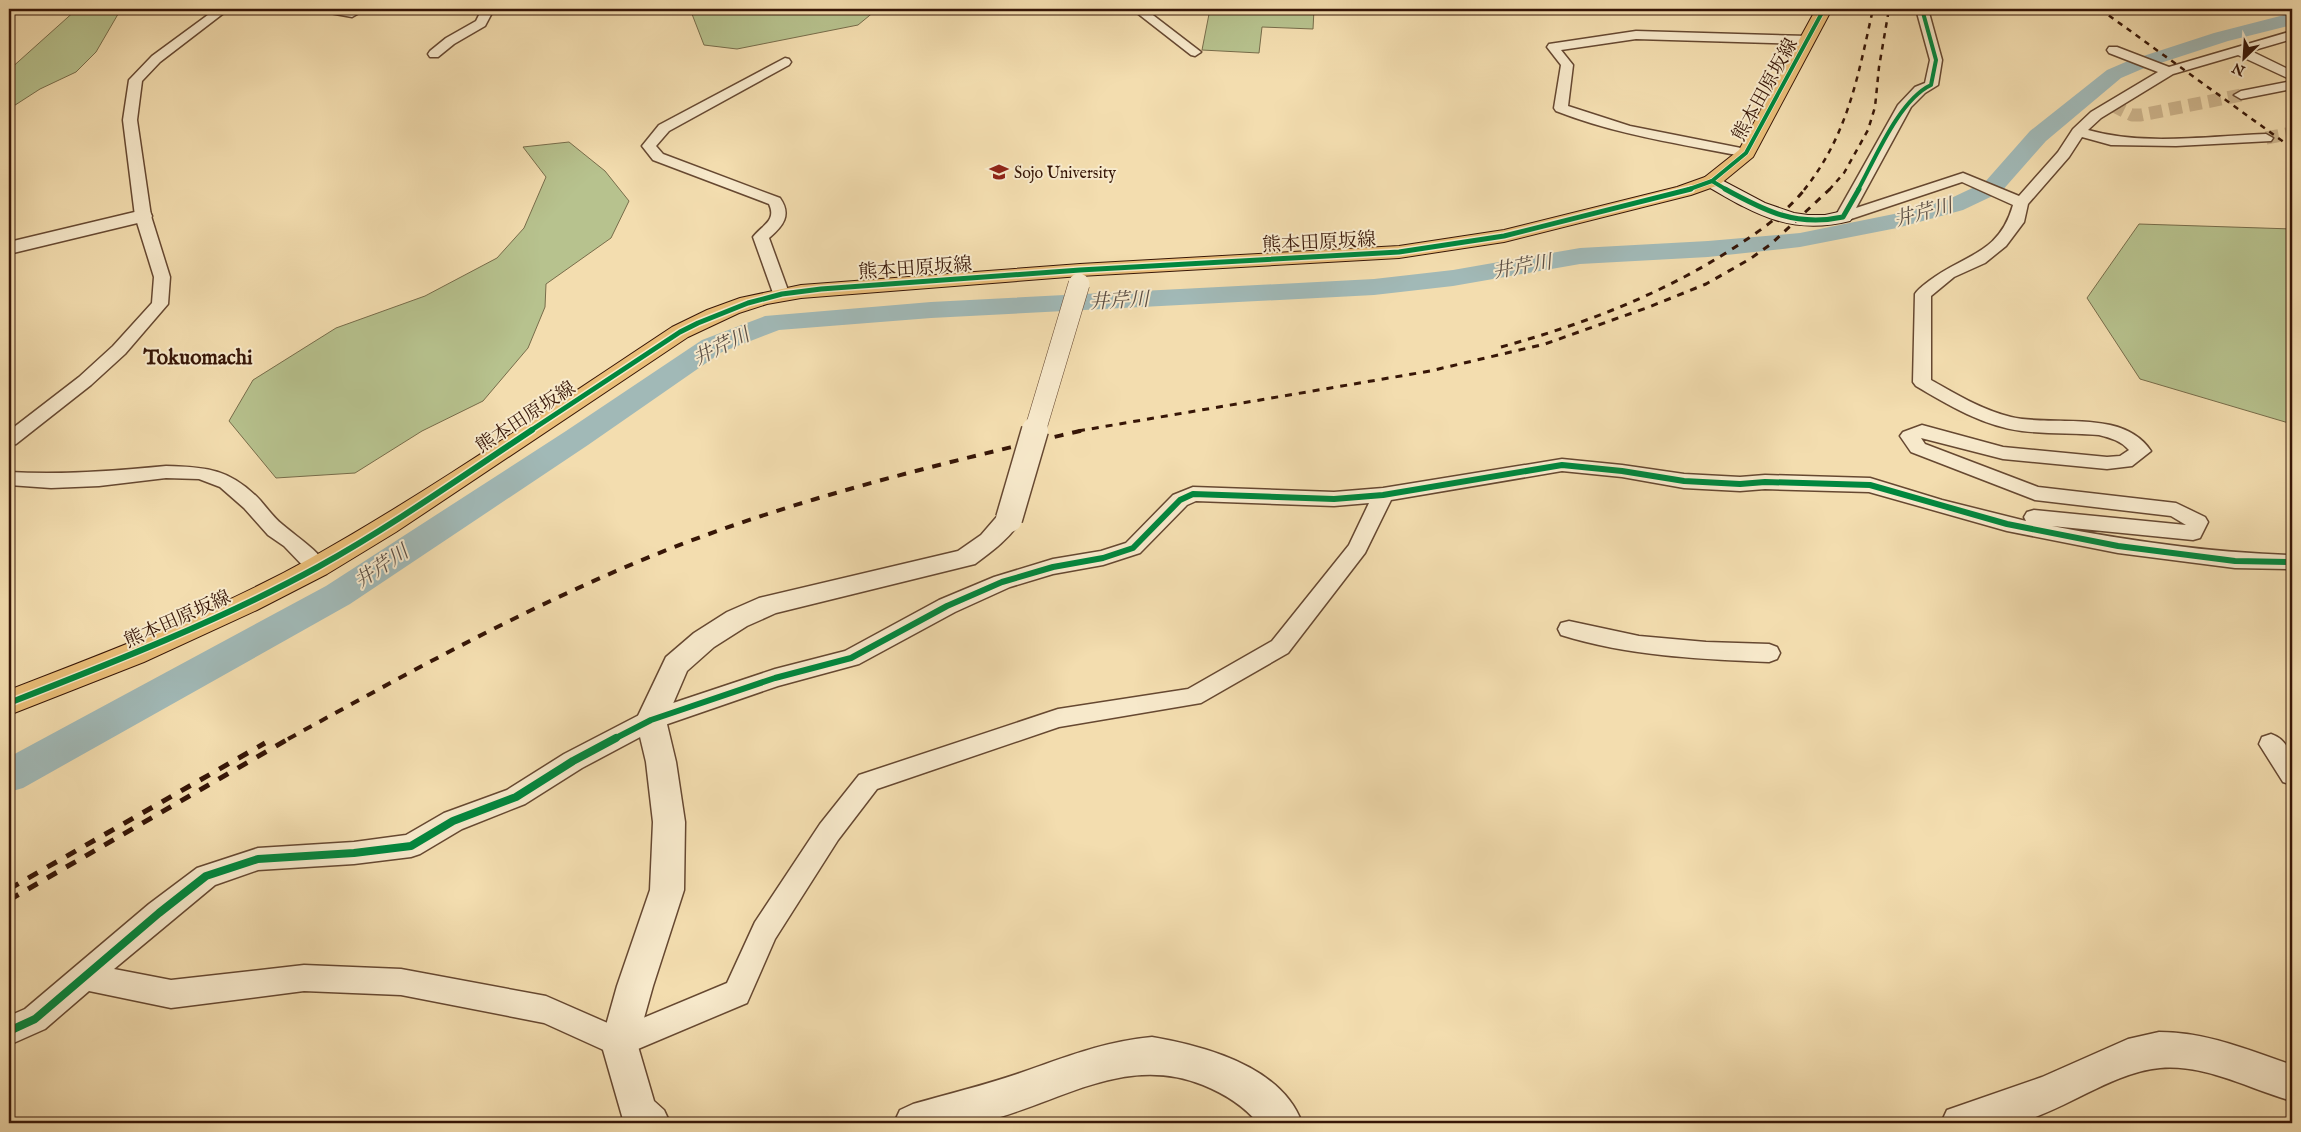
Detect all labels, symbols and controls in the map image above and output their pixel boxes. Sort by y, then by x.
north arrow [2218,32,2268,82]
street label: 熊本田原坂線 [1728,34,1804,146]
text: N [2230,58,2249,80]
school or university icon: Sojo University [988,161,1010,183]
place label: Sojo University [1014,164,1116,184]
water label: 井芹川 [1891,193,1958,233]
street label: 熊本田原坂線 [1262,228,1377,258]
water label: 井芹川 [1491,250,1556,285]
street label: 熊本田原坂線 [857,253,973,285]
water label: 井芹川 [1088,287,1152,316]
water label: 井芹川 [689,322,756,372]
district label: Tokuomachi [142,345,253,372]
street label: 熊本田原坂線 [472,377,580,459]
water label: 井芹川 [350,539,415,594]
street label: 熊本田原坂線 [121,586,235,654]

